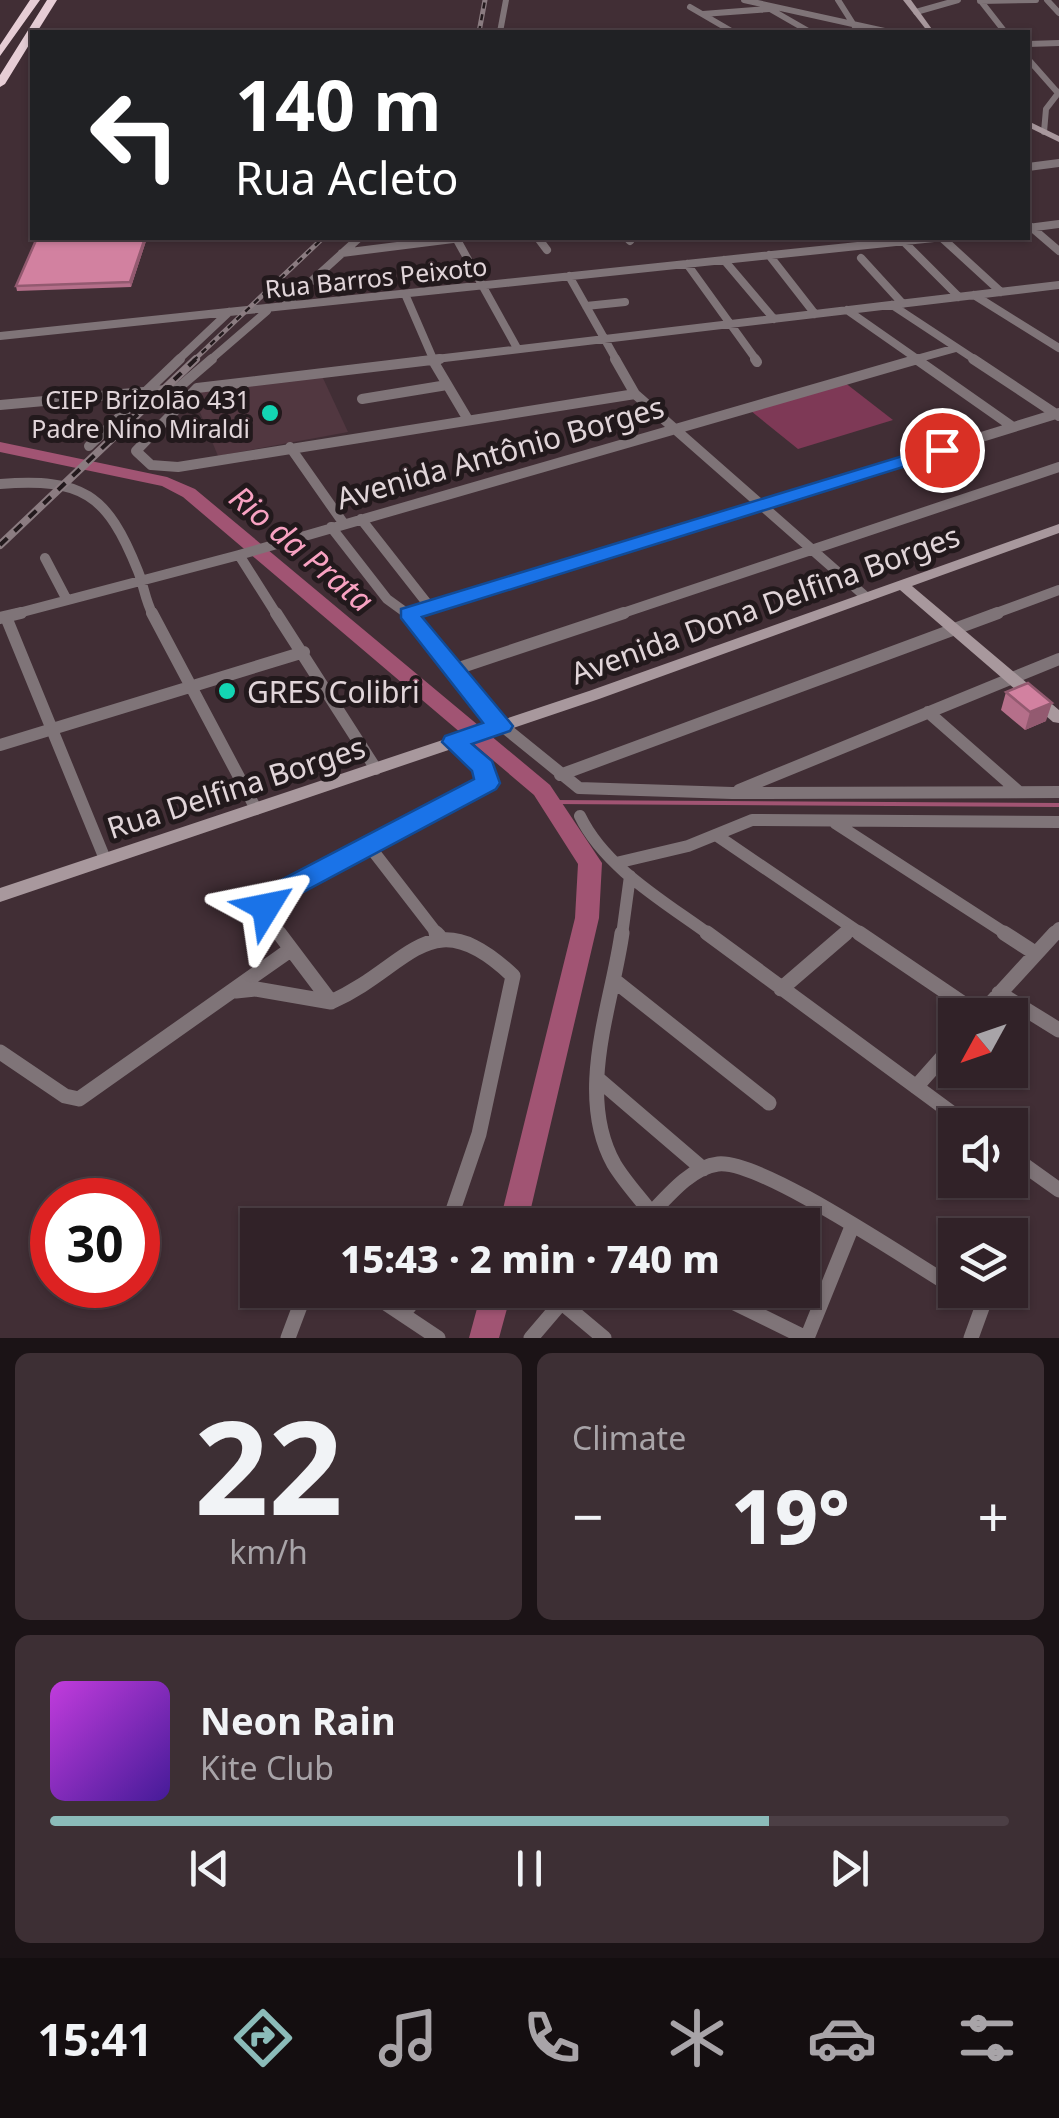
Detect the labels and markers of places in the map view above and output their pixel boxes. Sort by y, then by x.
place label: CIEP Brizolão 431 Padre Nino Miraldi [31,382,250,445]
marker: CIEP Brizolão 431 Padre Nino Miraldi [259,402,281,424]
pin [900,408,985,493]
place label: GRES Colibri [247,671,420,712]
marker: GRES Colibri [216,680,238,702]

